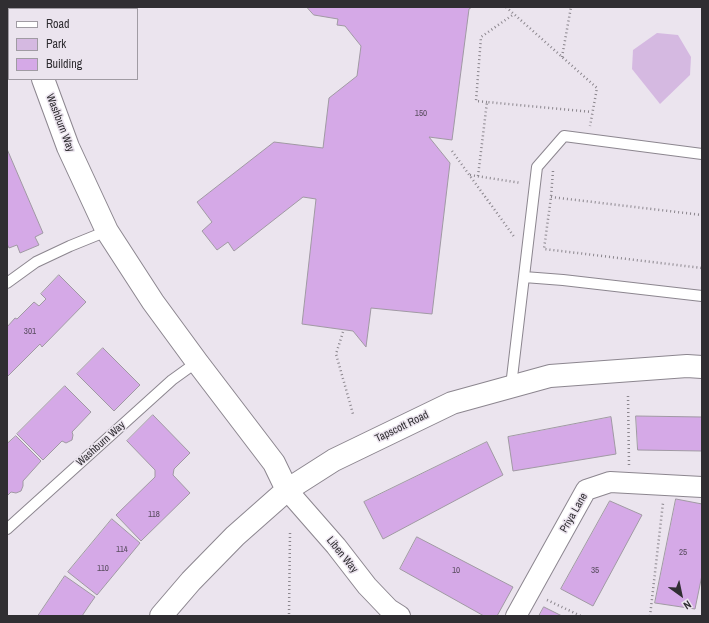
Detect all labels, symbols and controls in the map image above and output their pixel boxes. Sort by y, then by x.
legend [8,8,138,80]
text: Road [46,16,70,32]
text: Park [46,36,66,52]
text: Building [46,56,82,72]
street label: Washburn Way [43,92,77,154]
house number: 150 [415,109,427,119]
house number: 301 [24,327,36,337]
street label: Tapscott Road [373,408,431,446]
street label: Washburn Way [74,419,128,469]
street label: Priya Lane [557,491,591,535]
house number: 118 [148,510,160,520]
street label: Liben Way [323,534,361,576]
house number: 114 [116,545,128,555]
house number: 25 [679,548,687,558]
house number: 110 [97,564,109,574]
house number: 10 [452,566,460,576]
house number: 35 [591,566,599,576]
north arrow [661,575,701,615]
text: N [681,597,694,613]

